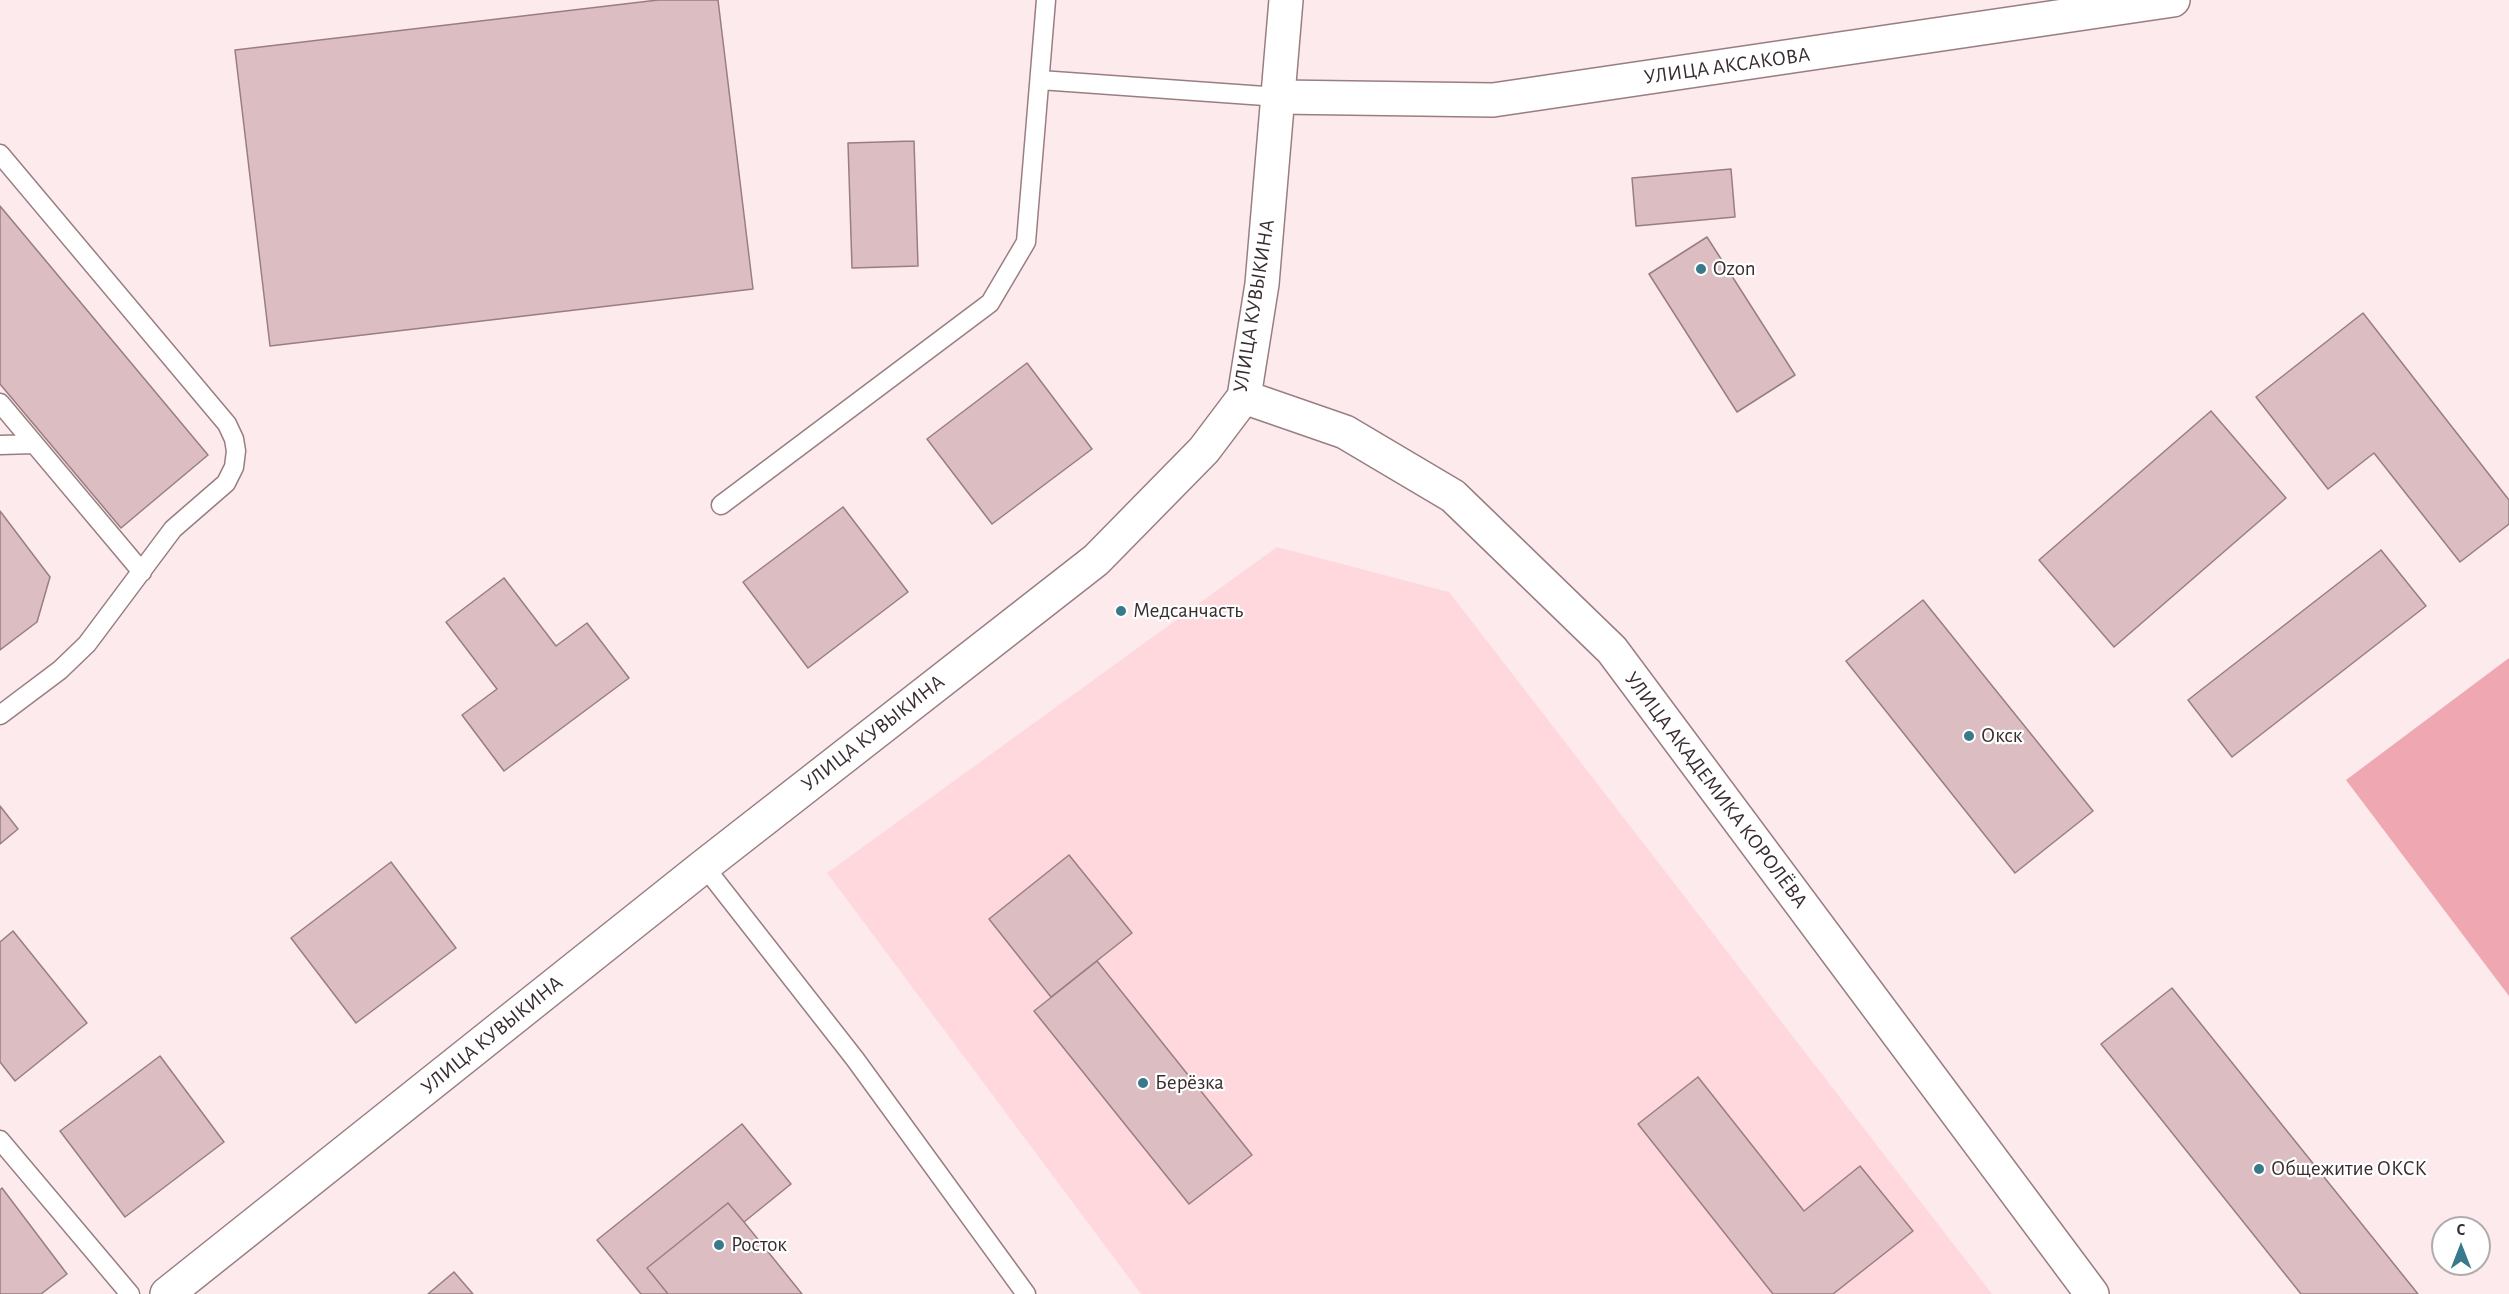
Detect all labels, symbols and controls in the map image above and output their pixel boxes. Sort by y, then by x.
street label: УЛИЦА АКСАКОВА [1642,42,1812,90]
street label: УЛИЦА КУВЫКИНА [1228,218,1280,394]
place label: Ozon [1713,256,1756,282]
marker: Ozon [1694,262,1708,276]
place label: Медсанчасть [1133,598,1243,624]
marker: Медсанчасть [1114,604,1128,618]
street label: УЛИЦА АКАДЕМИКА КОРОЛЁВА [1619,667,1813,913]
street label: УЛИЦА КУВЫКИНА [796,669,950,797]
place label: Окск [1981,723,2022,749]
marker: Окск [1962,729,1976,743]
street label: УЛИЦА КУВЫКИНА [416,970,568,1100]
place label: Берёзка [1155,1070,1224,1096]
marker: Берёзка [1136,1076,1150,1090]
place label: Общежитие ОКСК [2271,1156,2427,1182]
marker: Общежитие ОКСК [2252,1162,2266,1176]
north arrow [2431,1216,2491,1276]
text: С [2457,1222,2465,1238]
place label: Росток [731,1232,787,1258]
marker: Росток [712,1238,726,1252]

